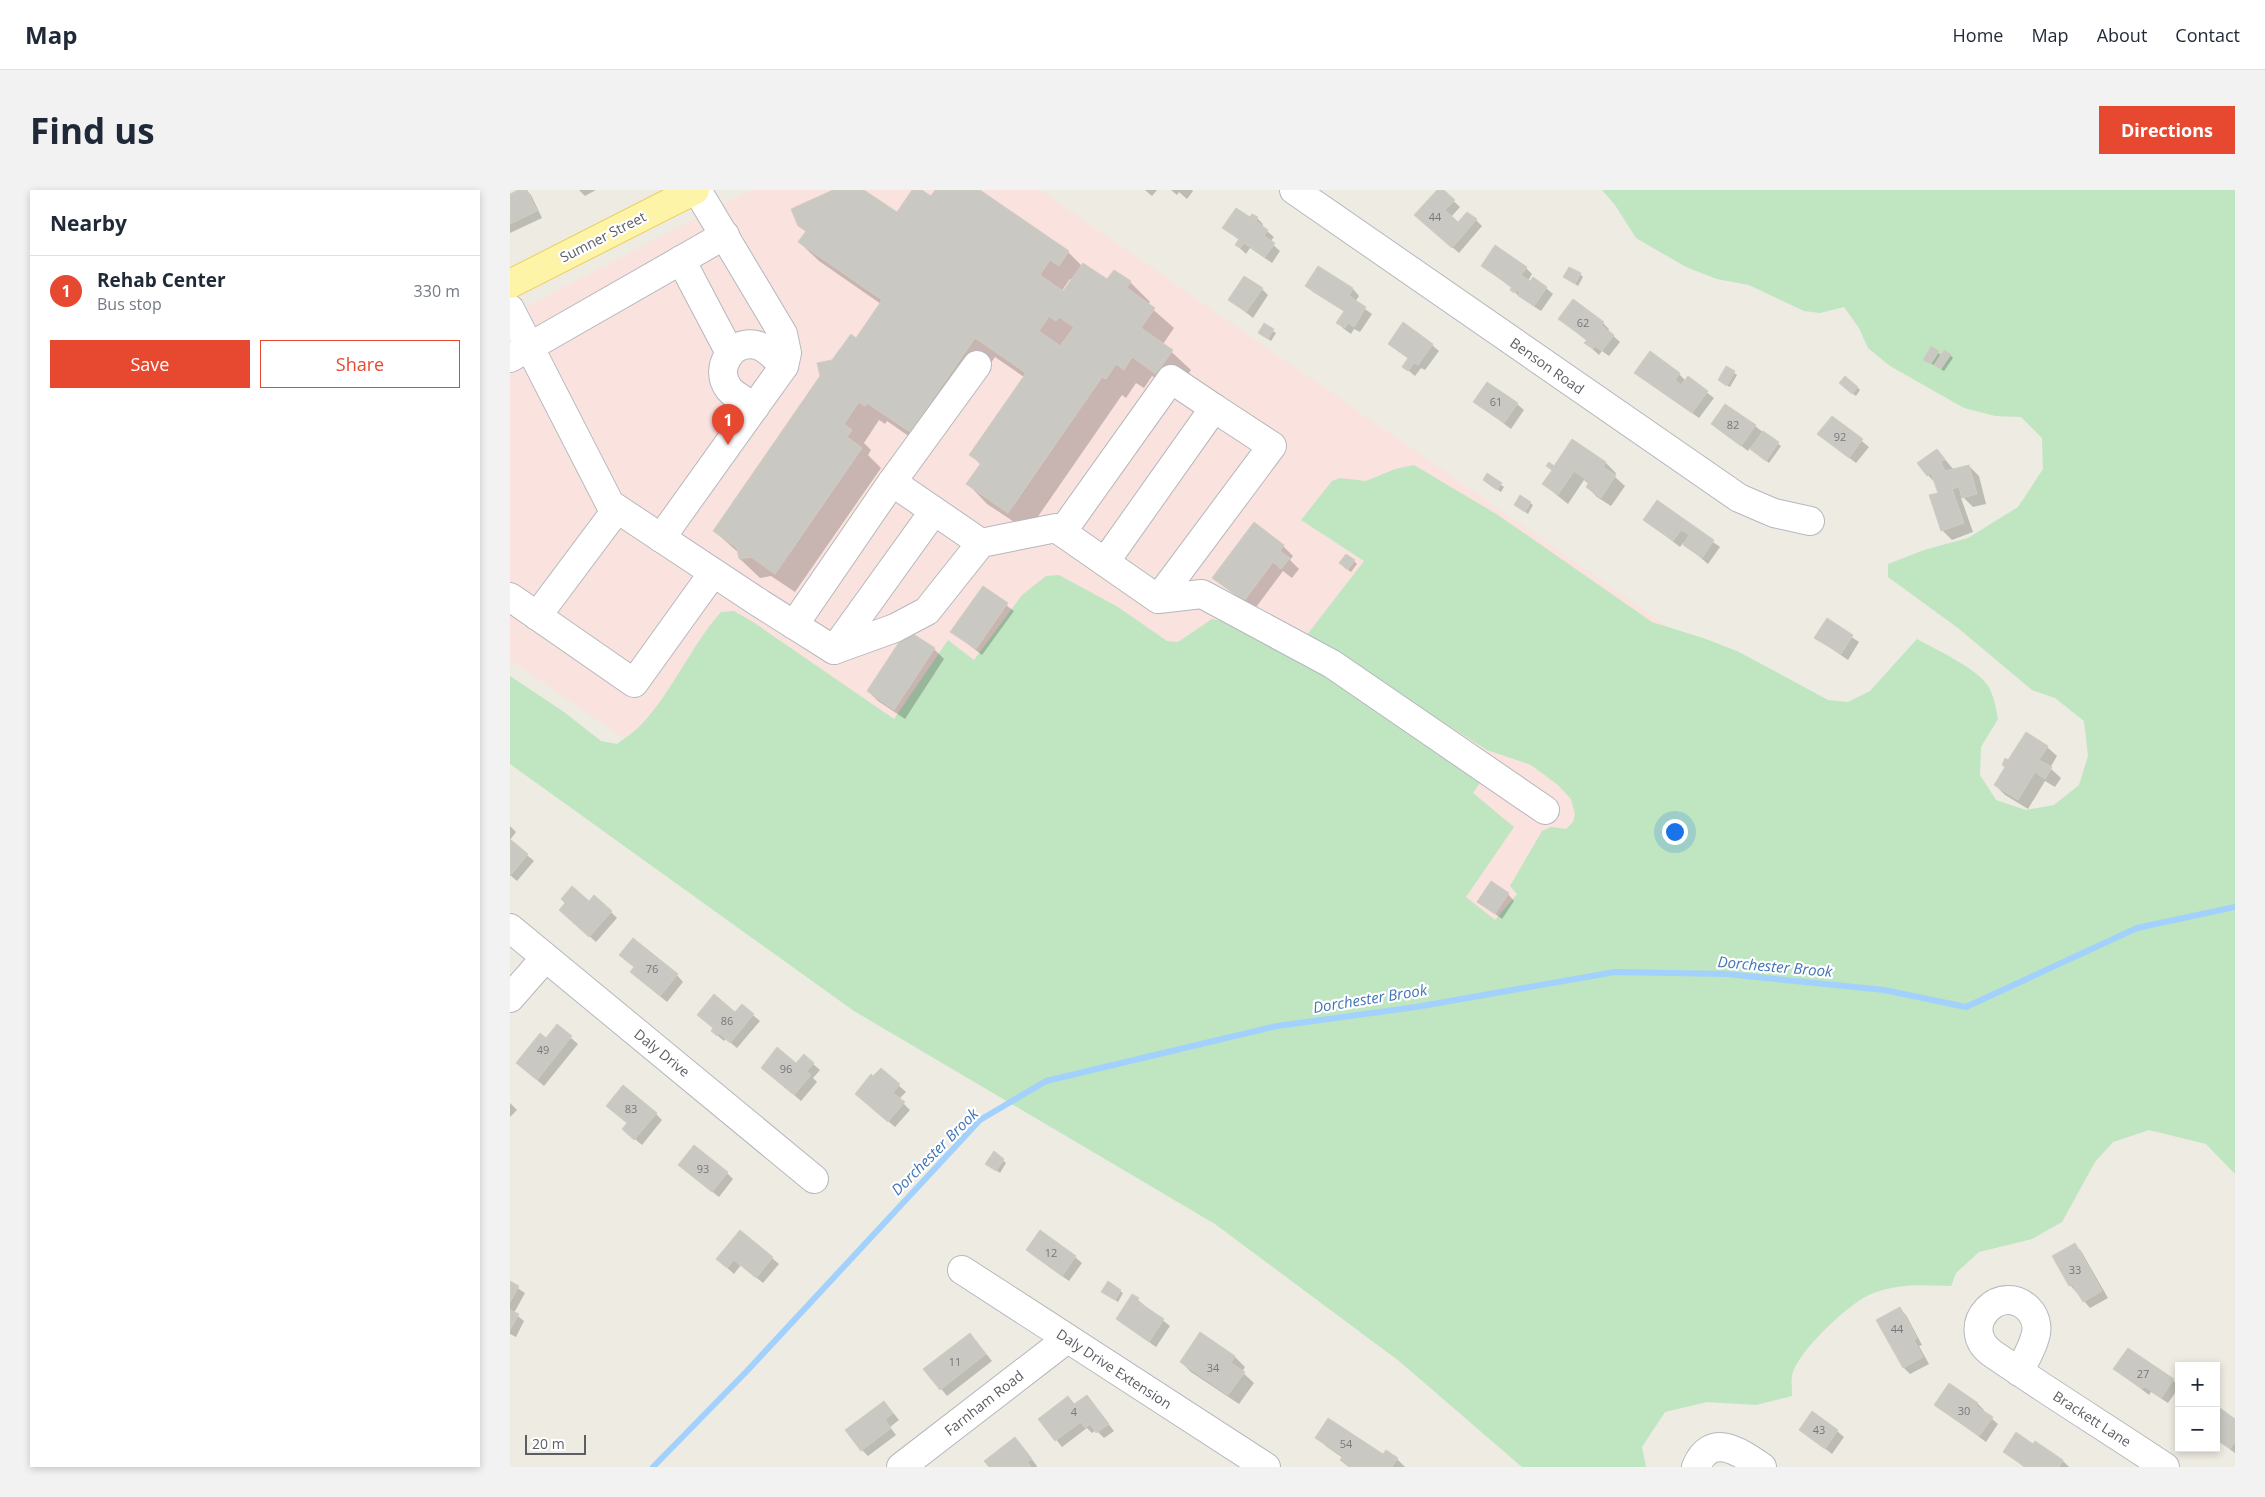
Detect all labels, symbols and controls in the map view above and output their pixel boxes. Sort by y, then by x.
text: Map [25,18,77,51]
text: Home [1953,23,2003,47]
text: Map [2031,23,2069,47]
text: About [2097,23,2147,47]
text: Contact [2175,23,2240,47]
button: Directions [2099,106,2235,154]
text: Find us [30,107,155,154]
street label: Sumner Street [557,207,649,266]
text: Nearby [50,209,127,237]
house number: 44 [1429,209,1442,224]
text: Rehab Center [97,267,226,293]
text: 1 [61,280,71,302]
text: 330 m [414,280,460,302]
text: Bus stop [97,293,162,315]
house number: 62 [1577,315,1589,330]
street label: Benson Road [1507,333,1588,398]
button: Save [50,340,250,388]
button: Share [260,340,460,388]
house number: 61 [1490,394,1502,409]
pin: 1 [712,404,744,445]
house number: 82 [1727,417,1739,432]
house number: 92 [1834,429,1846,444]
your location [1662,819,1688,845]
water label: Dorchester Brook [1717,951,1834,981]
house number: 76 [646,961,658,976]
water label: Dorchester Brook [1311,979,1429,1017]
house number: 86 [721,1013,733,1028]
street label: Daly Drive [631,1024,694,1081]
house number: 49 [537,1042,549,1057]
house number: 96 [780,1061,792,1076]
house number: 83 [625,1101,637,1116]
water label: Dorchester Brook [887,1103,983,1199]
house number: 93 [697,1161,709,1176]
house number: 12 [1045,1245,1057,1260]
house number: 33 [2069,1262,2081,1277]
house number: 44 [1891,1321,1904,1336]
street label: Daly Drive Extension [1053,1324,1176,1413]
house number: 11 [949,1354,961,1369]
house number: 34 [1207,1360,1220,1375]
map controls [2175,1362,2220,1452]
button: + [2175,1362,2220,1407]
street label: Farnham Road [940,1366,1027,1440]
house number: 27 [2137,1366,2149,1381]
street label: Brackett Lane [2050,1386,2135,1451]
house number: 30 [1958,1403,1970,1418]
house number: 4 [1071,1404,1078,1419]
button: − [2175,1407,2220,1452]
house number: 43 [1813,1422,1825,1437]
scale bar [525,1432,586,1455]
text: 20 m [532,1434,565,1453]
house number: 54 [1340,1436,1353,1451]

